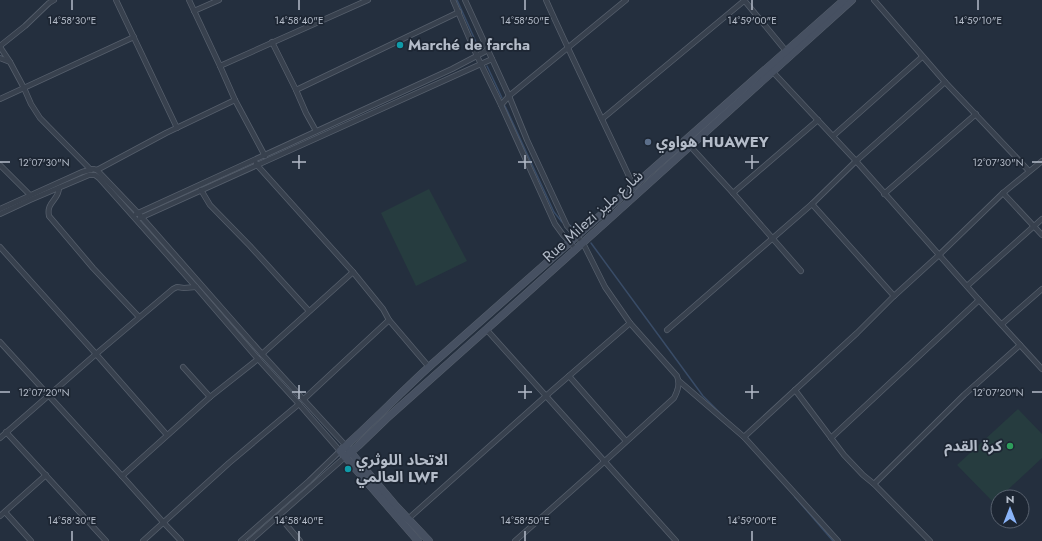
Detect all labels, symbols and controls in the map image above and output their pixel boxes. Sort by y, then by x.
text: 14°58'30"E [48,13,96,28]
text: 14°58'40"E [274,13,324,28]
text: 14°58'50"E [501,13,549,28]
text: 14°59'00"E [727,13,777,28]
text: 14°59'10"E [954,13,1002,28]
place label: Marché de farcha [408,34,530,56]
marker: Marché de farcha [395,40,405,50]
place label: هواوي HUAWEY [656,131,769,153]
marker: هواوي HUAWEY [643,137,653,147]
text: 12°07'30"N [19,155,69,170]
text: 12°07'30"N [973,155,1023,170]
street label: Rue Milezi شارع مليز [538,165,649,268]
text: 12°07'20"N [18,385,70,400]
text: 12°07'20"N [972,385,1024,400]
place label: كرة القدم [944,435,1002,457]
marker: كرة القدم [1005,441,1015,451]
place label: الاتحاد اللوثري العالمي LWF [356,449,448,488]
marker: الاتحاد اللوثري العالمي LWF [343,464,353,474]
north arrow [990,489,1030,529]
text: N [1006,491,1014,507]
text: 14°58'30"E [48,513,96,528]
text: 14°58'40"E [274,513,324,528]
text: 14°58'50"E [501,513,549,528]
text: 14°59'00"E [727,513,777,528]

